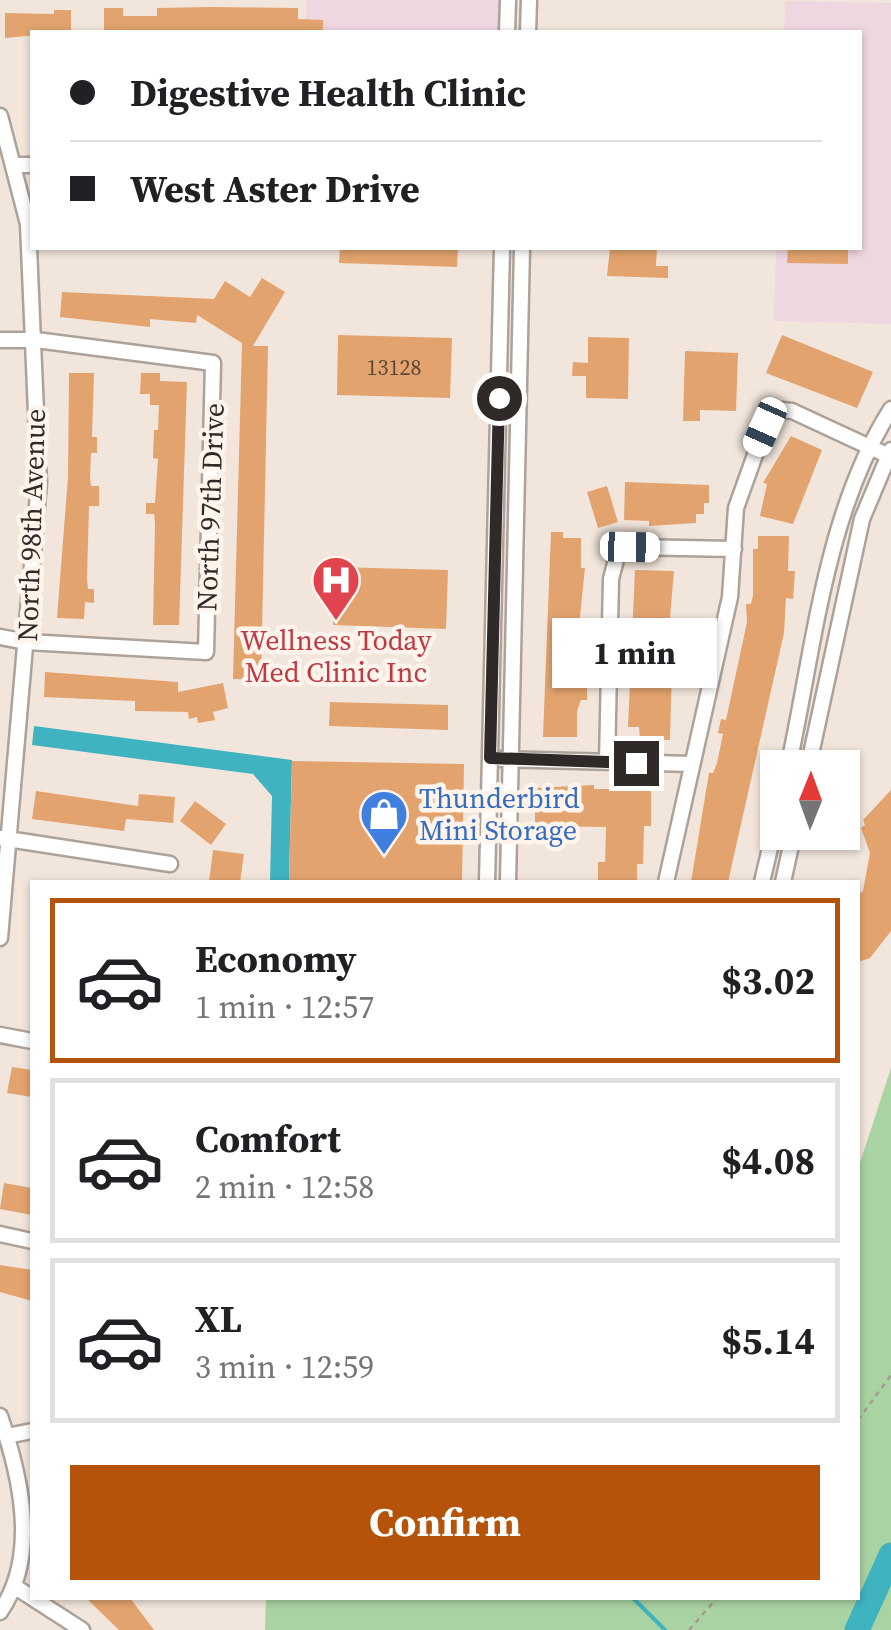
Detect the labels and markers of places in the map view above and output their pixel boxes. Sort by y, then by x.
hospital icon: Wellness Today Med Clinic Inc [310,554,362,622]
place label: Wellness Today Med Clinic Inc [240,621,432,691]
place label: Thunderbird Mini Storage [419,779,580,849]
shop icon: Thunderbird Mini Storage [358,788,410,856]

